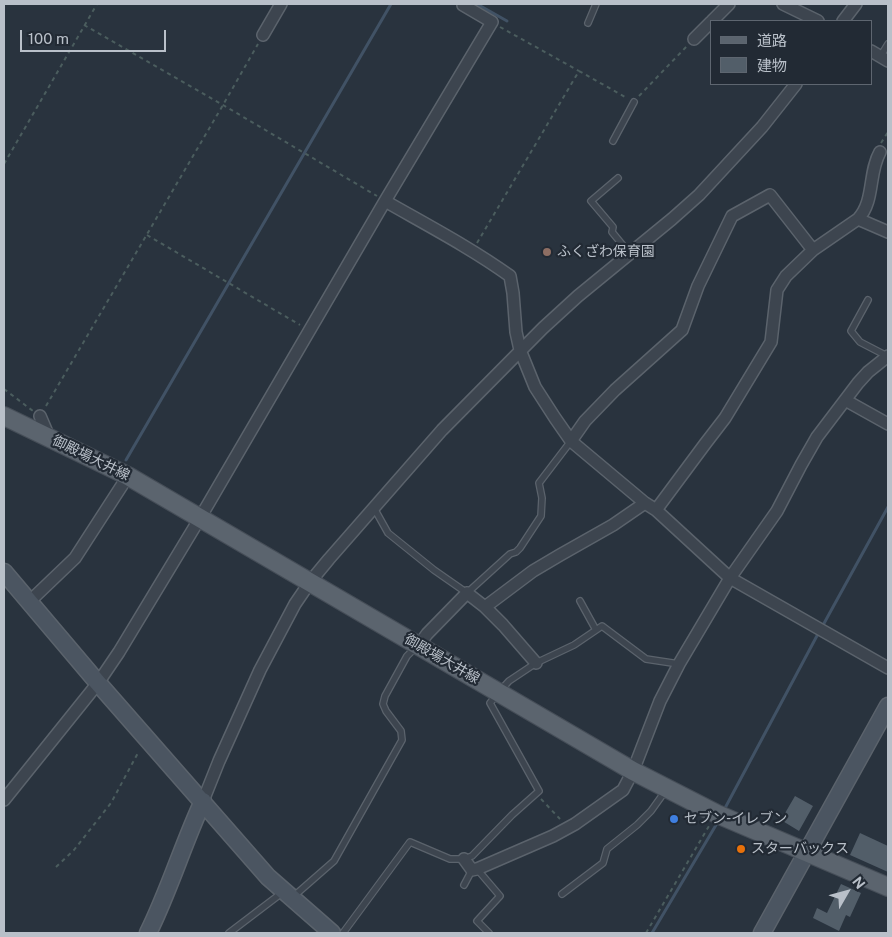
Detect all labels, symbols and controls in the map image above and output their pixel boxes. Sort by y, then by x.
scale bar [22,20,169,52]
legend [710,20,872,85]
text: 100 m [28,30,69,47]
text: 道路 [757,32,787,49]
text: 建物 [757,57,787,74]
place label: ふくざわ保育園 [557,244,655,260]
marker: ふくざわ保育園 [541,246,553,258]
street label: 御殿場大井線 [50,432,132,484]
street label: 御殿場大井線 [401,631,483,687]
place label: セブン-イレブン [684,811,787,827]
marker: セブン-イレブン [668,813,680,825]
place label: スターバックス [751,841,849,857]
marker: スターバックス [735,843,747,855]
north arrow [822,867,872,917]
text: N [849,874,868,892]

